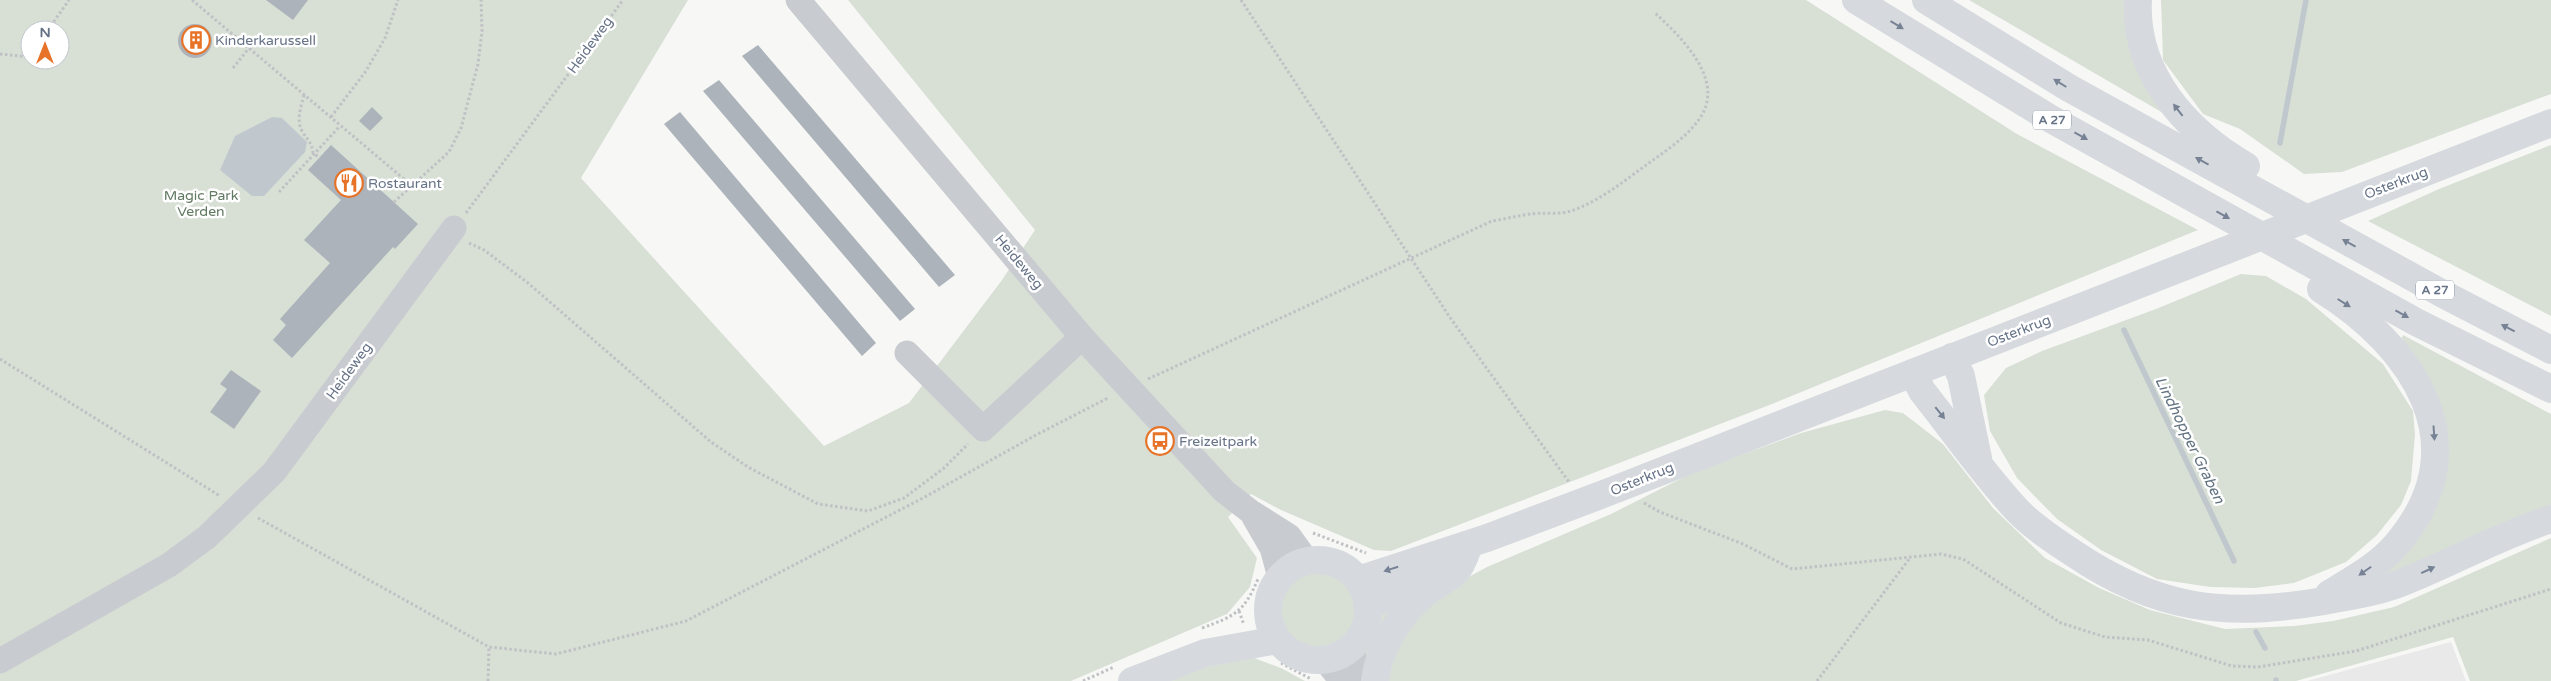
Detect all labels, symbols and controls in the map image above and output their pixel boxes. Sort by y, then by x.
street label: Heideweg [564,13,616,77]
north arrow [20,20,70,70]
one-way arrow [1891,21,1904,30]
text: N [39,24,51,41]
building icon: Kinderkarussell [181,25,211,55]
place label: Kinderkarussell [215,32,316,49]
one-way arrow [2053,78,2066,87]
one-way arrow [2172,104,2183,117]
road number: A 27 [2033,110,2071,130]
one-way arrow [2074,132,2089,140]
one-way arrow [2195,157,2208,166]
street label: Osterkrug [2362,163,2430,203]
restaurant icon: Rostaurant [334,168,364,198]
place label: Rostaurant [368,175,442,192]
park label: Magic Park Verden [164,187,239,220]
one-way arrow [2217,211,2230,220]
street label: Heideweg [991,231,1047,293]
one-way arrow [2343,238,2356,247]
road number: A 27 [2416,280,2454,300]
one-way arrow [2337,298,2350,308]
one-way arrow [2395,310,2409,318]
street label: Osterkrug [1985,311,2053,351]
one-way arrow [2500,324,2515,332]
street label: Heideweg [323,339,375,403]
water label: Lindhopper Graben [2151,374,2229,507]
one-way arrow [1934,407,1945,420]
one-way arrow [2430,425,2438,441]
bus stop icon: Freizeitpark [1145,426,1175,456]
place label: Freizeitpark [1179,433,1257,450]
street label: Osterkrug [1608,459,1676,499]
one-way arrow [1383,565,1398,573]
one-way arrow [2358,566,2372,576]
one-way arrow [2421,566,2435,574]

